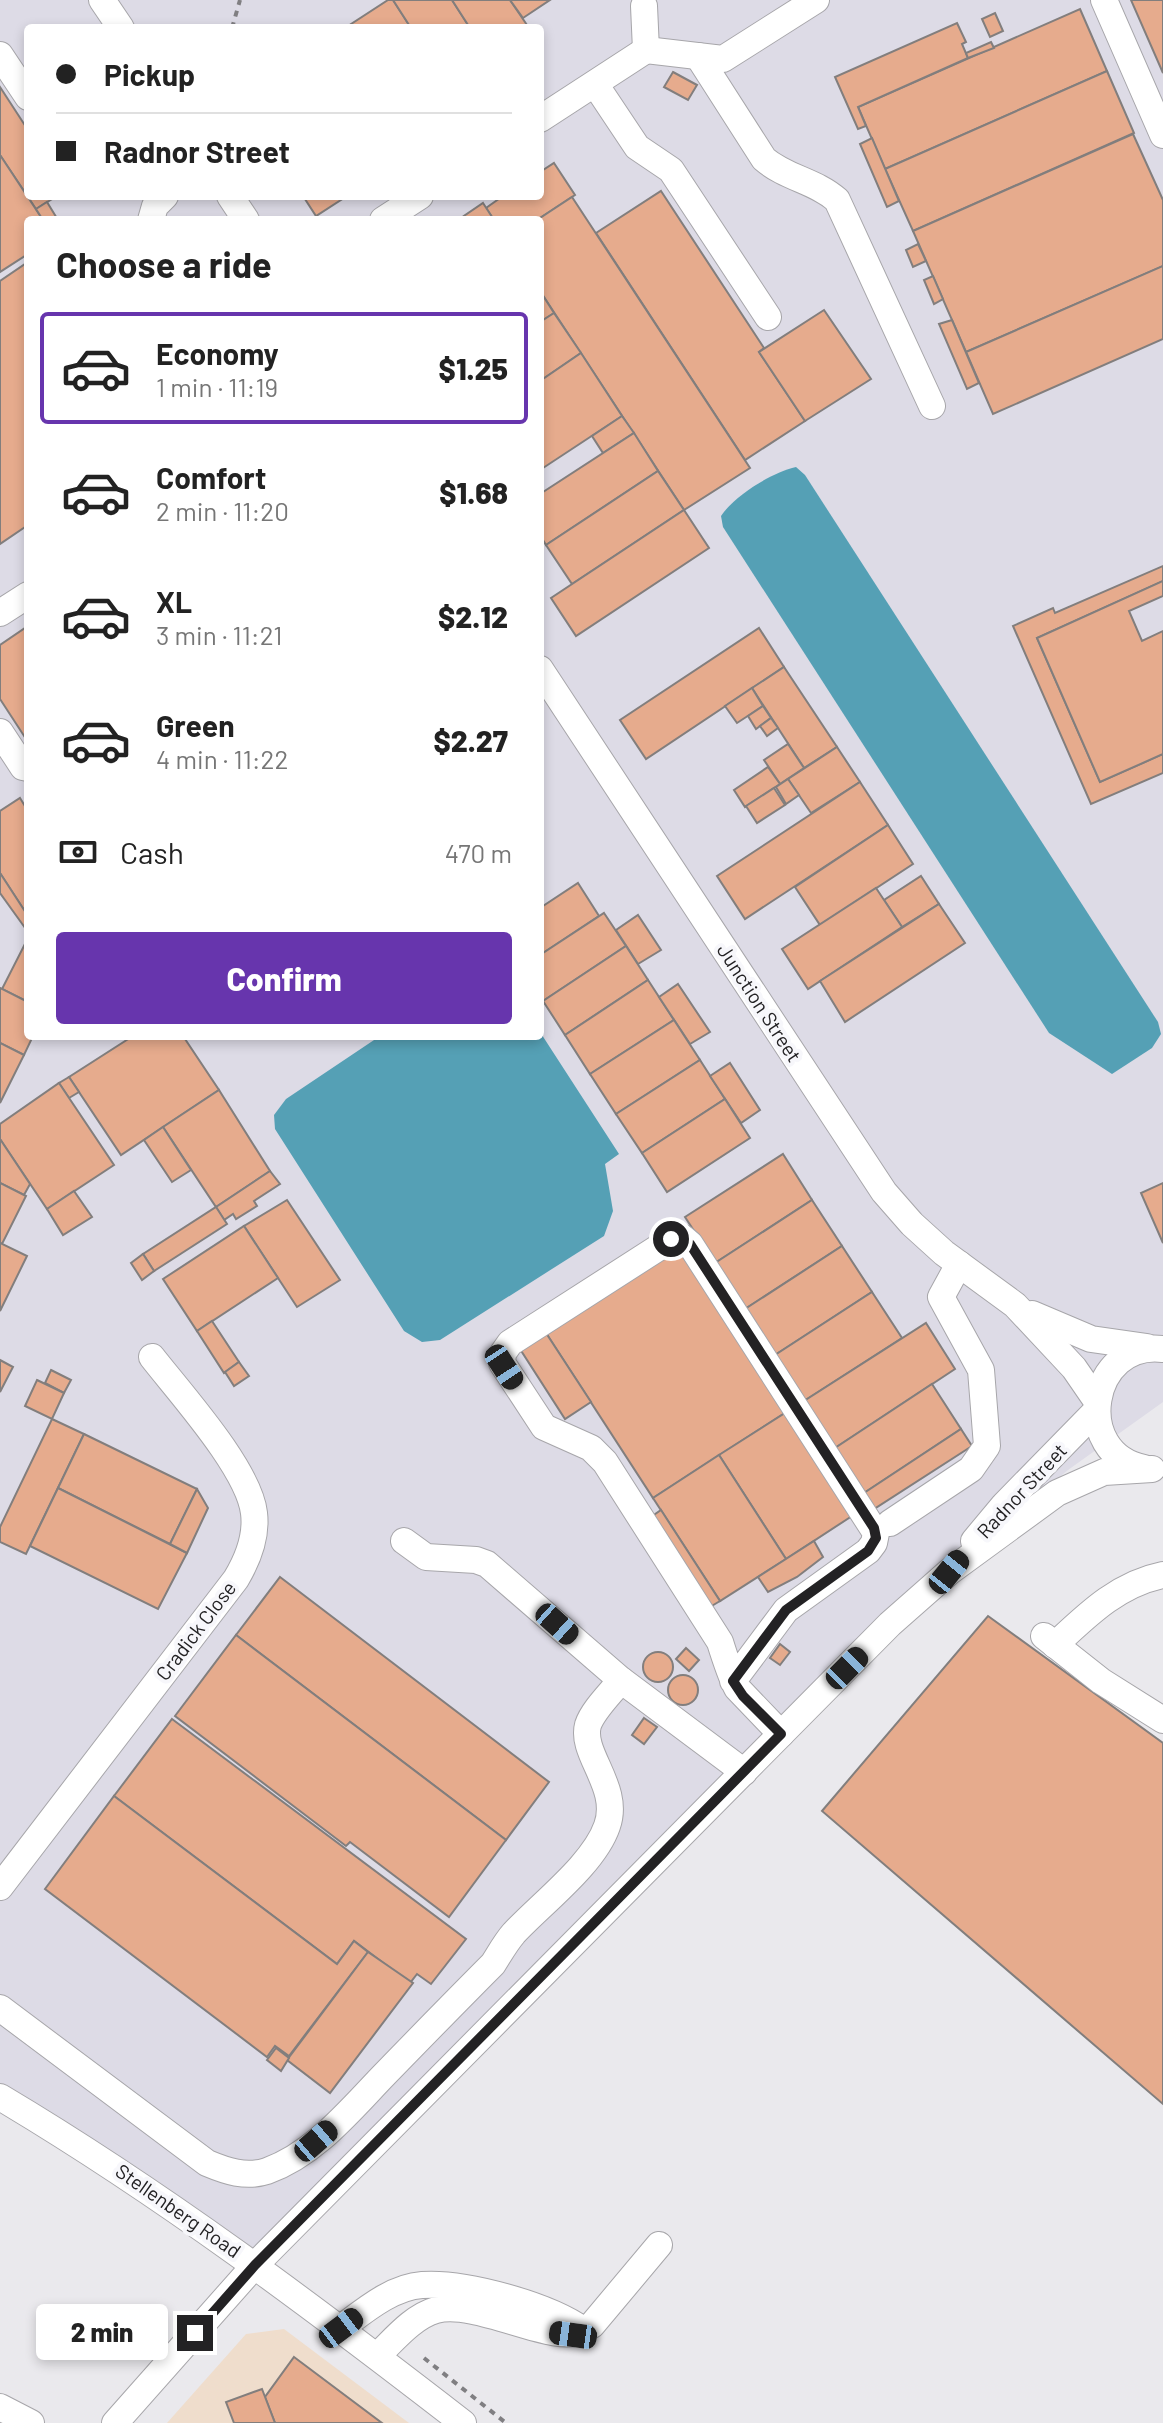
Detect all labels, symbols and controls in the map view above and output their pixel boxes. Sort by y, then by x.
text: Pickup [104,56,195,92]
text: Radnor Street [104,133,290,169]
text: Choose a ride [56,242,272,285]
icon: car [60,332,132,404]
text: Economy [156,335,279,371]
text: $1.25 [439,350,508,386]
text: 1 min · 11:19 [156,371,278,402]
icon: car [60,456,132,528]
text: Comfort [156,459,266,495]
text: $1.68 [439,474,508,510]
text: 2 min · 11:20 [156,495,289,526]
icon: car [60,580,132,652]
text: XL [156,583,192,619]
text: $2.12 [438,598,508,634]
text: 3 min · 11:21 [156,619,282,650]
icon: car [60,704,132,776]
text: Green [156,707,235,743]
text: $2.27 [434,722,508,758]
text: 4 min · 11:22 [156,743,289,774]
icon: cash [56,830,100,874]
text: Cash [120,834,184,870]
text: 470 m [445,837,512,868]
button: Confirm [56,932,512,1024]
street label: Junction Street [713,939,807,1066]
route start [653,1221,689,1257]
car [481,1340,527,1394]
street label: Radnor Street [971,1438,1071,1543]
car [925,1546,973,1598]
street label: Cradick Close [150,1576,240,1685]
car [531,1599,583,1649]
car [822,1643,872,1693]
car [290,2116,342,2166]
street label: Stellenberg Road [111,2158,246,2262]
car [315,2304,367,2352]
callout: 2 min [35,2305,167,2361]
route end [177,2315,213,2351]
text: 2 min [71,2316,133,2347]
car [548,2320,598,2350]

